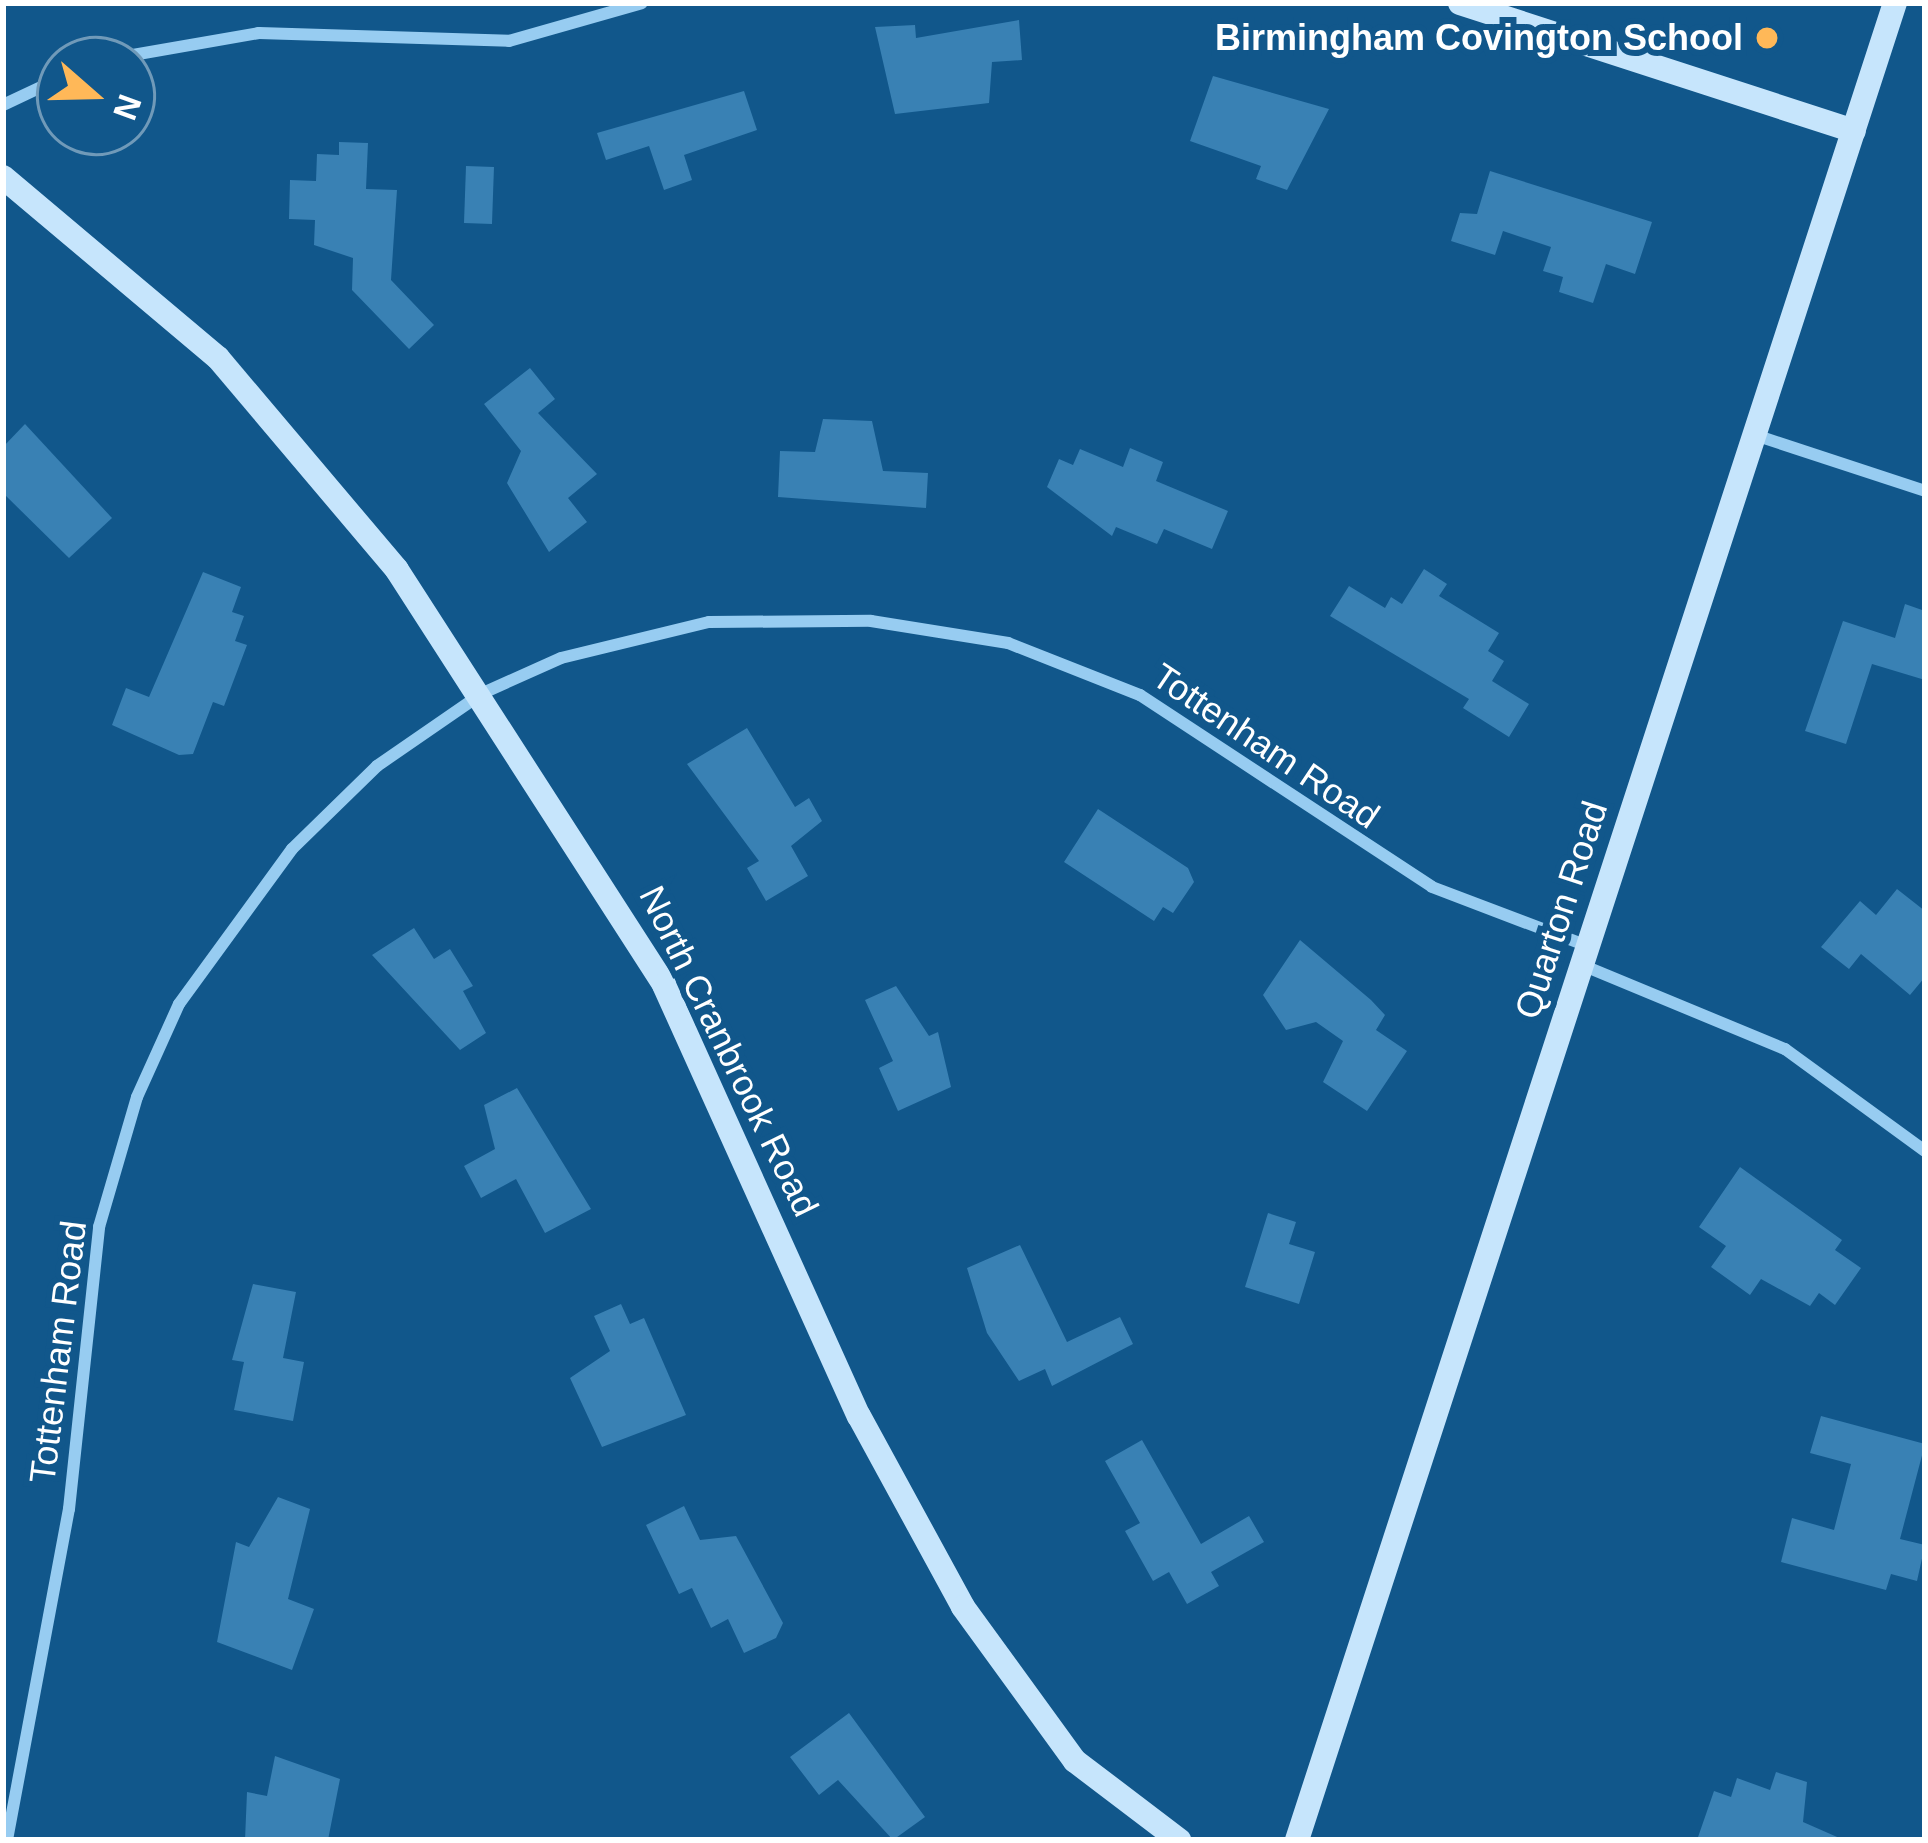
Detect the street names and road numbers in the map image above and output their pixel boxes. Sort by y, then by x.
street label: Tottenham Road [1144,654,1388,838]
street label: Quarton Road [1506,796,1616,1024]
street label: North Cranbrook Road [630,879,828,1223]
street label: Tottenham Road [20,1218,96,1486]

